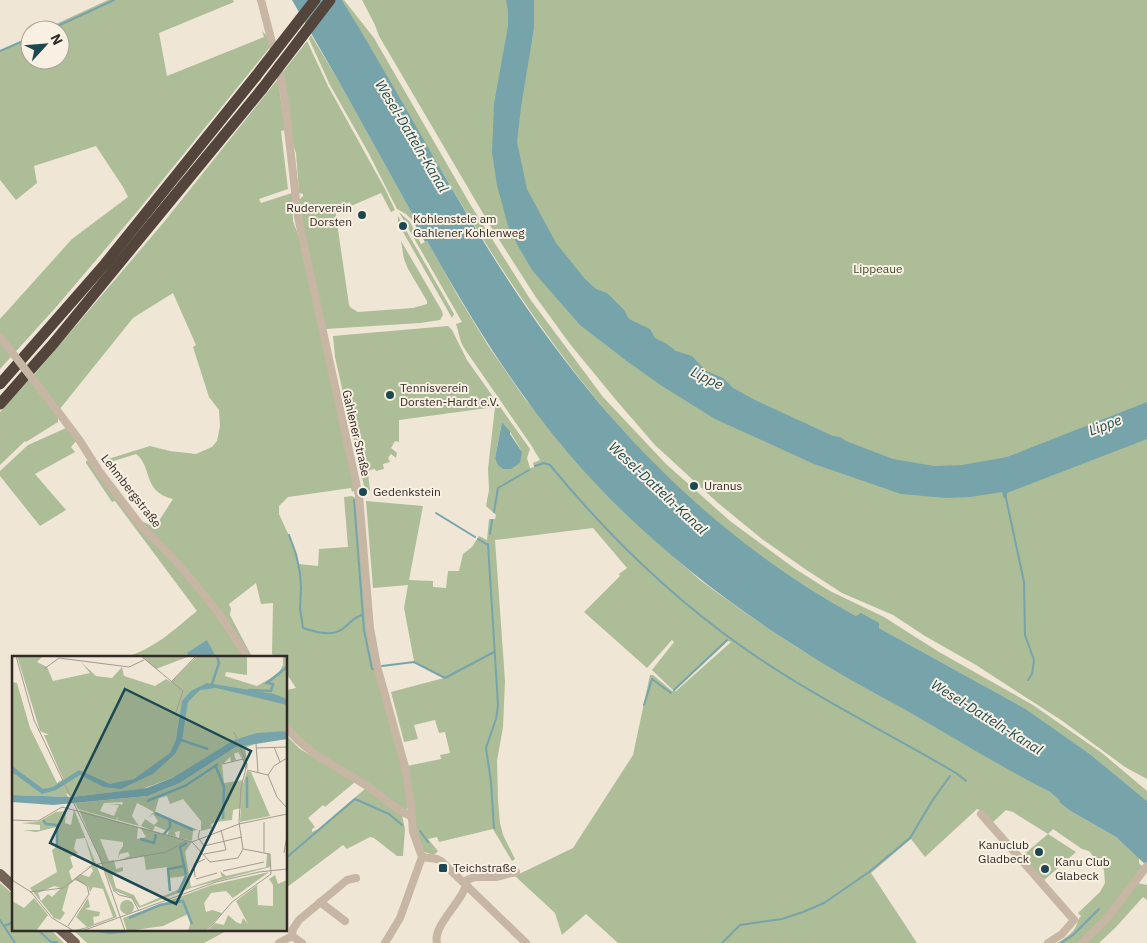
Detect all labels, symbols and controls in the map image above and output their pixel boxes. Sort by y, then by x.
north arrow [20,20,70,70]
text: N [46,31,67,48]
water label: Wesel-Datteln-Kanal [371,77,453,196]
place label: Ruderverein Dorsten [286,200,352,229]
marker: Ruderverein Dorsten [356,209,368,221]
place label: Kohlenstele am Gahlener Kohlenweg [413,211,525,240]
marker: Kohlenstele am Gahlener Kohlenweg [397,220,409,232]
park label: Lippeaue [853,261,903,276]
water label: Lippe [688,363,726,393]
place label: Tennisverein Dorsten-Hardt e.V. [400,380,499,409]
street label: Gahlener Straße [339,388,374,478]
marker: Tennisverein Dorsten-Hardt e.V. [384,389,396,401]
water label: Lippe [1086,411,1124,439]
water label: Wesel-Datteln-Kanal [605,438,711,538]
street label: Lehmbergstraße [98,451,165,531]
place label: Uranus [704,478,743,493]
marker: Uranus [688,480,700,492]
place label: Gedenkstein [373,484,441,499]
marker: Gedenkstein [357,486,369,498]
inset map [12,656,288,930]
water label: Wesel-Datteln-Kanal [928,675,1046,759]
place label: Kanuclub Gladbeck [978,837,1030,866]
marker: Kanuclub Gladbeck [1033,846,1045,858]
place label: Kanu Club Glabeck [1055,854,1110,883]
place label: Teichstraße [453,860,517,875]
marker: Teichstraße [437,862,449,874]
marker: Kanu Club Glabeck [1039,863,1051,875]

